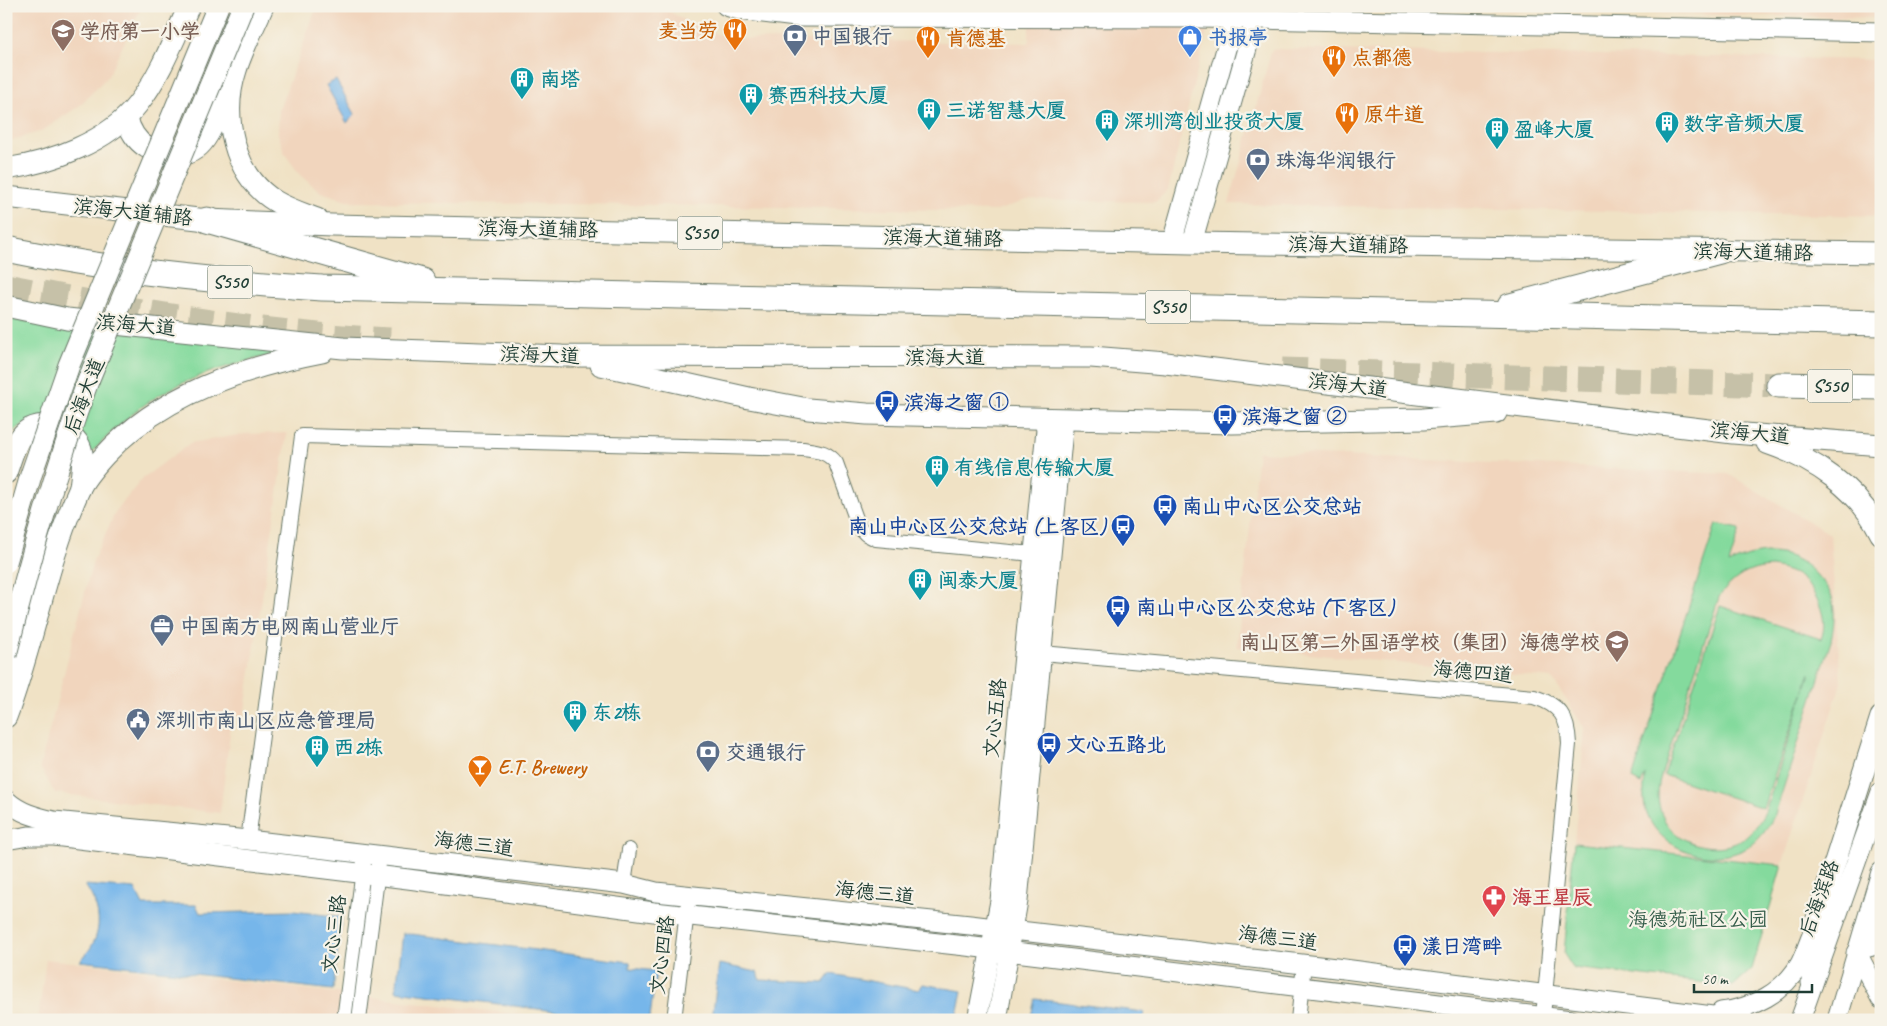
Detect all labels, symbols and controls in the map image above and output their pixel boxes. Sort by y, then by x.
restaurant icon: 麦当劳 [722,17,748,51]
school or university icon: 学府第一小学 [50,18,76,52]
place label: 麦当劳 [658,18,718,43]
place label: 学府第一小学 [80,19,200,44]
bank icon: 中国银行 [782,23,808,57]
place label: 中国银行 [812,24,892,49]
shop icon: 书报亭 [1177,24,1203,58]
restaurant icon: 肯德基 [915,25,941,59]
place label: 书报亭 [1208,25,1268,50]
place label: 肯德基 [946,26,1006,51]
restaurant icon: 点都德 [1321,44,1347,78]
place label: 点都德 [1352,45,1412,70]
building icon: 南塔 [509,66,535,100]
place label: 南塔 [540,67,580,92]
building icon: 赛西科技大厦 [738,82,764,116]
place label: 赛西科技大厦 [768,83,888,108]
building icon: 三诺智慧大厦 [916,97,942,131]
place label: 三诺智慧大厦 [946,98,1066,123]
restaurant icon: 原牛道 [1334,101,1360,135]
place label: 原牛道 [1364,102,1424,127]
building icon: 深圳湾创业投资大厦 [1094,108,1120,142]
place label: 深圳湾创业投资大厦 [1124,109,1304,134]
building icon: 数字音频大厦 [1654,110,1680,144]
place label: 数字音频大厦 [1684,111,1804,136]
building icon: 盈峰大厦 [1484,116,1510,150]
place label: 盈峰大厦 [1514,117,1594,142]
bank icon: 珠海华润银行 [1245,147,1271,181]
place label: 珠海华润银行 [1276,148,1396,173]
street label: 滨海大道辅路 [72,193,195,231]
street label: 滨海大道辅路 [478,215,599,243]
road number: S550 [678,217,722,250]
street label: 滨海大道辅路 [883,224,1004,252]
street label: 滨海大道辅路 [1288,231,1409,259]
street label: 滨海大道辅路 [1693,238,1814,266]
road number: S550 [208,266,252,298]
road number: S550 [1146,290,1190,324]
street label: 滨海大道 [95,309,177,341]
street label: 滨海大道 [500,341,580,369]
street label: 滨海大道 [905,345,985,370]
street label: 后海大道 [58,354,110,438]
street label: 滨海大道 [1307,368,1389,402]
road number: S550 [1808,370,1852,402]
bus stop icon: 滨海之窗 ① [874,389,900,423]
place label: 滨海之窗 ① [904,390,1009,415]
bus stop icon: 滨海之窗 ② [1212,403,1238,437]
place label: 滨海之窗 ② [1242,404,1347,429]
street label: 滨海大道 [1709,417,1791,449]
building icon: 有线信息传输大厦 [924,454,950,488]
place label: 有线信息传输大厦 [954,455,1114,480]
bus stop icon: 南山中心区公交总站 [1152,493,1178,527]
place label: 南山中心区公交总站 [1182,494,1362,519]
bus stop icon: 南山中心区公交总站 (上客区) [1110,513,1136,547]
place label: 南山中心区公交总站 (上客区) [848,514,1107,539]
building icon: 闽泰大厦 [907,567,933,601]
place label: 闽泰大厦 [938,568,1018,593]
bus stop icon: 南山中心区公交总站 (下客区) [1105,594,1131,628]
place label: 南山中心区公交总站 (下客区) [1136,595,1395,620]
office icon: 中国南方电网南山营业厅 [149,613,175,647]
place label: 中国南方电网南山营业厅 [180,614,400,639]
school or university icon: 南山区第二外国语学校（集团）海德学校 [1604,629,1630,663]
place label: 南山区第二外国语学校（集团）海德学校 [1240,630,1600,655]
street label: 海德四道 [1432,656,1514,688]
street label: 文心五路 [978,676,1012,759]
building icon: 东2栋 [562,699,588,733]
place label: 东2栋 [592,700,641,725]
public building icon: 深圳市南山区应急管理局 [125,707,151,741]
place label: 深圳市南山区应急管理局 [156,708,376,733]
bus stop icon: 文心五路北 [1036,731,1062,765]
place label: 文心五路北 [1066,732,1166,757]
building icon: 西2栋 [304,734,330,768]
place label: 西2栋 [334,735,383,760]
bank icon: 交通银行 [695,739,721,773]
place label: 交通银行 [726,740,806,765]
bar icon: E.T. Brewery [467,754,493,788]
place label: E.T. Brewery [498,755,588,780]
street label: 海德三道 [433,827,515,861]
street label: 后海滨路 [1794,855,1845,940]
street label: 海德三道 [834,876,916,910]
pharmacy icon: 海王星辰 [1481,884,1507,918]
place label: 海王星辰 [1512,885,1593,910]
street label: 文心三路 [317,892,351,975]
park label: 海德苑社区公园 [1628,907,1768,932]
street label: 文心四路 [645,913,679,996]
street label: 海德三道 [1237,921,1319,955]
bus stop icon: 漾日湾畔 [1392,933,1418,967]
place label: 漾日湾畔 [1422,934,1502,959]
scale bar [1694,961,1812,993]
text: 50 m [1702,970,1729,989]

